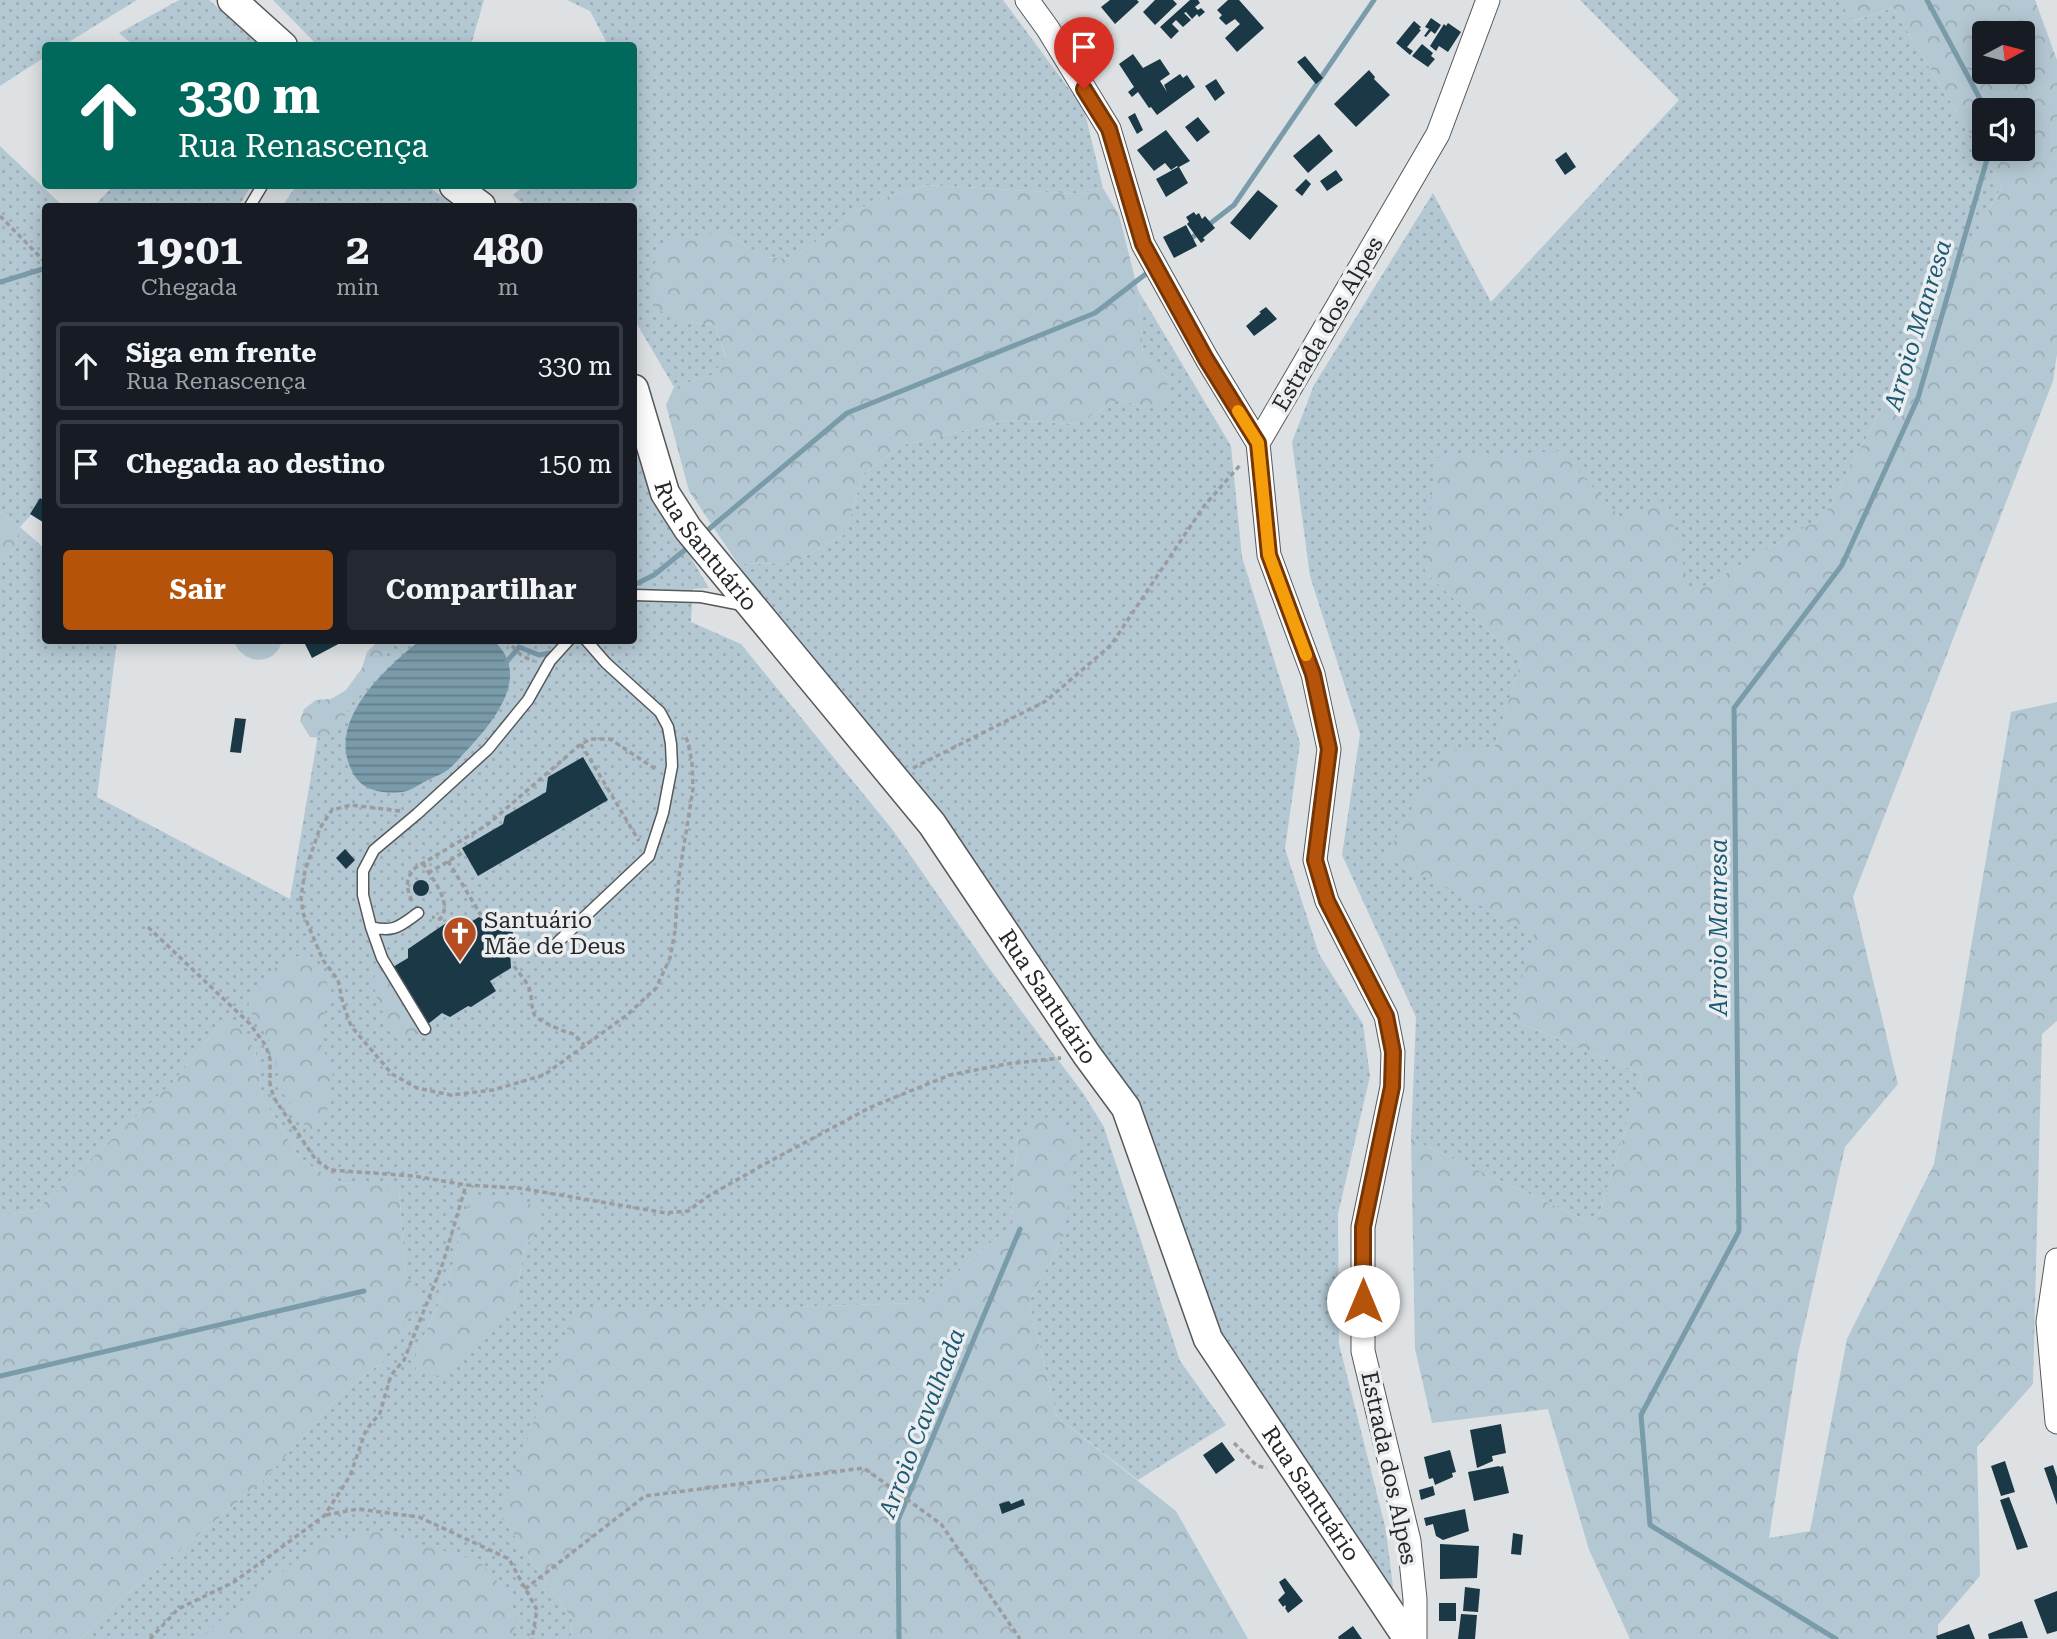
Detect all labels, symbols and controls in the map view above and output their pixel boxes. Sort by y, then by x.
pin [1054,17,1114,89]
north arrow [1972,21,2035,84]
map controls [1972,21,2035,161]
icon: arrive [1065,28,1103,66]
text: 330 m [178,68,320,125]
icon: ahead [63,70,154,161]
button: sound [1972,98,2035,161]
text: Rua Renascença [178,127,429,165]
text: 19:01 [136,225,243,274]
text: 2 [346,225,370,274]
text: 480 [473,225,543,274]
street label: Estrada dos Alpes [1267,232,1389,416]
water label: Arroio Manresa [1878,236,1957,416]
text: Chegada [141,274,237,301]
text: min [336,274,379,301]
text: m [498,274,519,301]
text: Siga em frente [126,338,316,368]
icon: ahead [67,347,105,385]
text: 330 m [538,351,612,381]
text: Rua Renascença [126,368,306,395]
icon: arrive [67,445,105,483]
text: Chegada ao destino [126,449,385,479]
text: 150 m [538,449,612,479]
street label: Rua Santuário [649,478,763,616]
button: Sair [63,550,333,630]
button: Compartilhar [347,550,616,630]
water label: Arroio Manresa [1705,839,1733,1017]
place label: Santuário Mãe de Deus [484,907,625,960]
church icon: Santuário Mãe de Deus [441,914,479,963]
street label: Rua Santuário [993,924,1103,1069]
position arrow [1326,1264,1400,1338]
water label: Arroio Cavalhada [872,1325,971,1523]
street label: Estrada dos Alpes [1355,1369,1423,1567]
street label: Rua Santuário [1256,1421,1366,1566]

